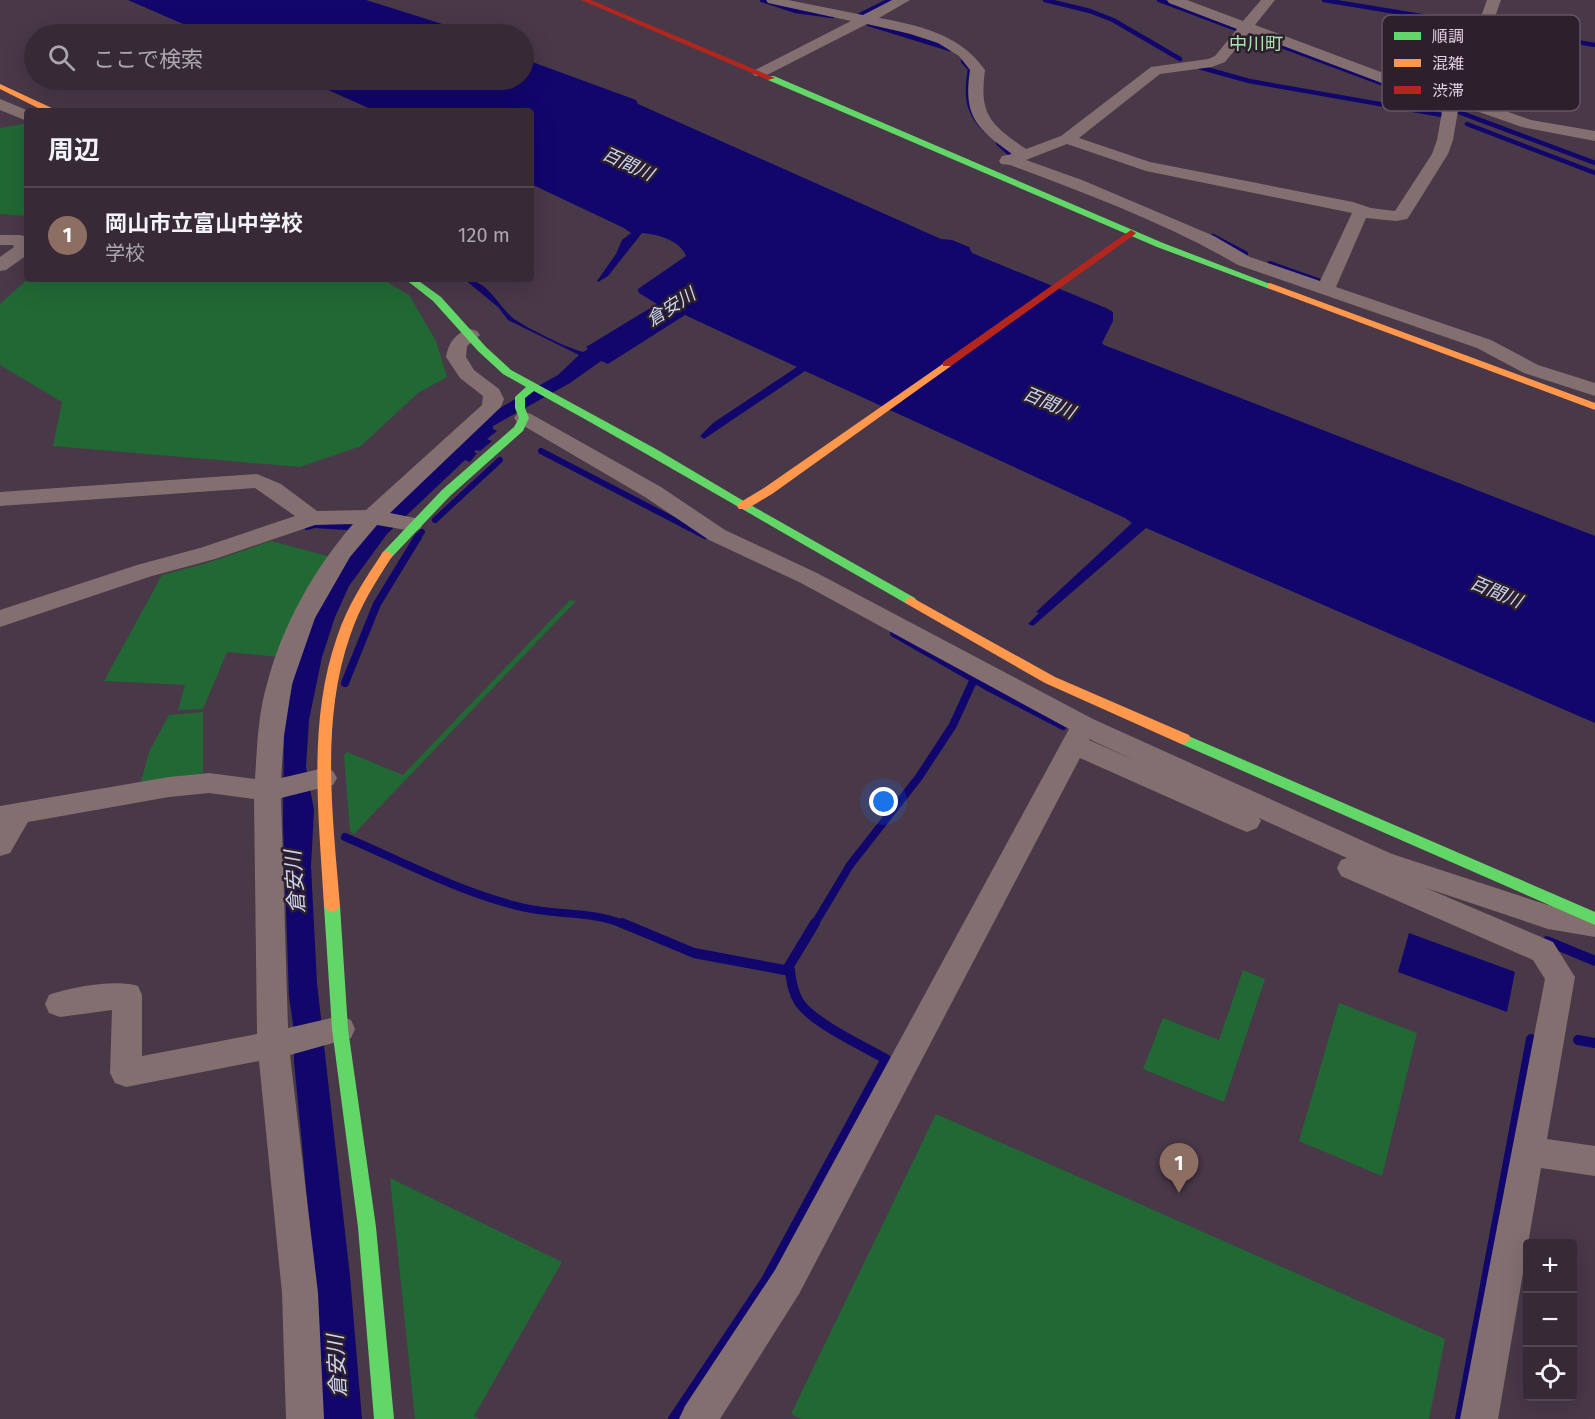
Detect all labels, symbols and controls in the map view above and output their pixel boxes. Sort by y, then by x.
legend [1382,15,1580,111]
search box [24,24,534,90]
text: 順調 [1432,27,1464,46]
district label: 中川町 [1229,33,1283,55]
icon: search [45,41,78,74]
text: ここで検索 [93,46,203,73]
text: 混雑 [1432,54,1464,73]
text: 渋滞 [1432,81,1464,100]
text: 周辺 [48,135,100,166]
water label: 百間川 [599,143,659,186]
text: 岡山市立富山中学校 [105,210,303,237]
text: 1 [63,223,72,247]
text: 120 m [458,223,510,247]
text: 学校 [105,241,145,265]
water label: 倉安川 [642,282,701,331]
water label: 百間川 [1020,382,1080,424]
water label: 百間川 [1467,571,1527,613]
your location [869,787,898,816]
water label: 倉安川 [280,848,310,914]
pin: 1 [1160,1144,1198,1193]
map controls [1523,1239,1577,1401]
button: + [1523,1239,1577,1293]
button: − [1523,1293,1577,1347]
water label: 倉安川 [322,1332,352,1398]
button: locate [1523,1347,1577,1401]

